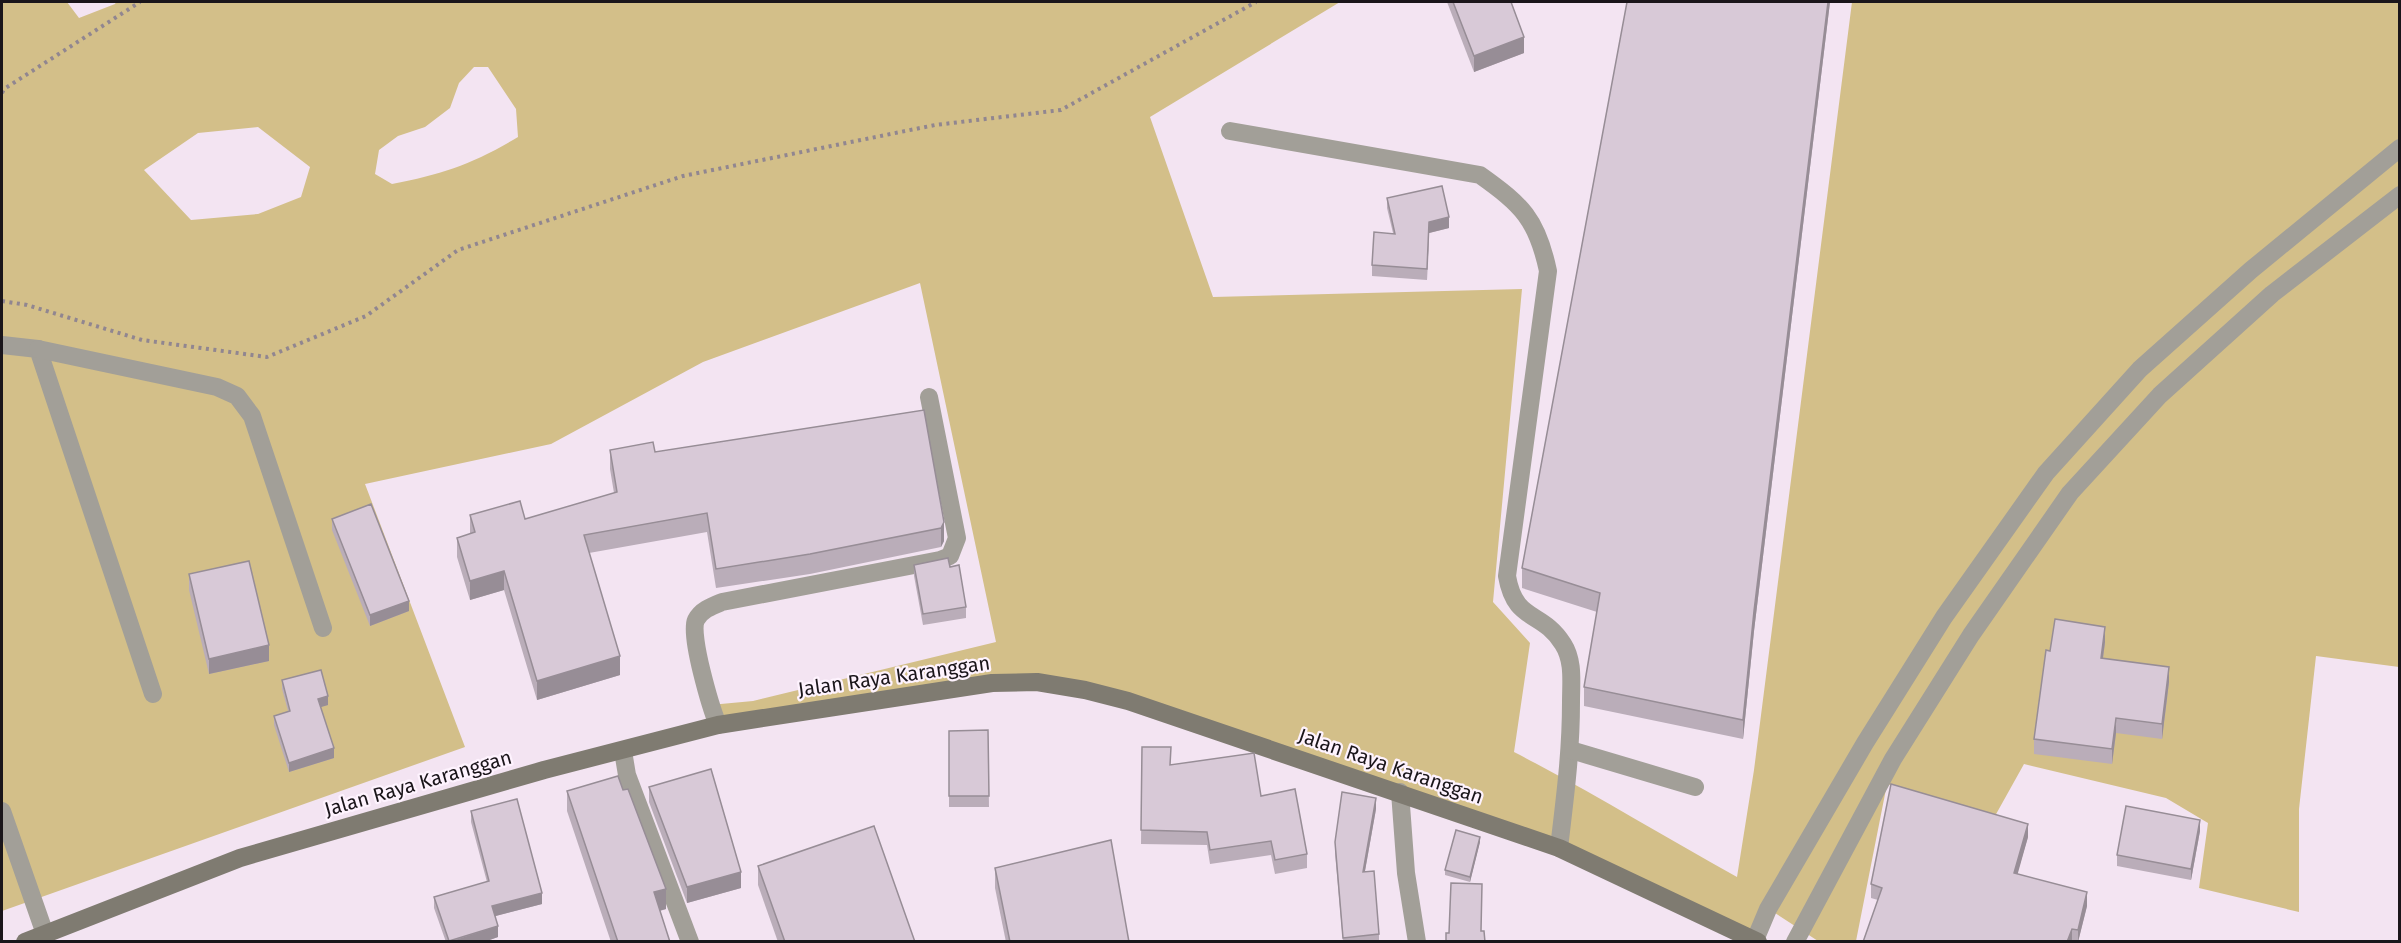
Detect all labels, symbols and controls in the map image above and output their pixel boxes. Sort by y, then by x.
street label: Jalan Raya Karanggan [796,651,992,701]
street label: Jalan Raya Karanggan [1295,723,1487,809]
street label: Jalan Raya Karanggan [322,745,514,821]

